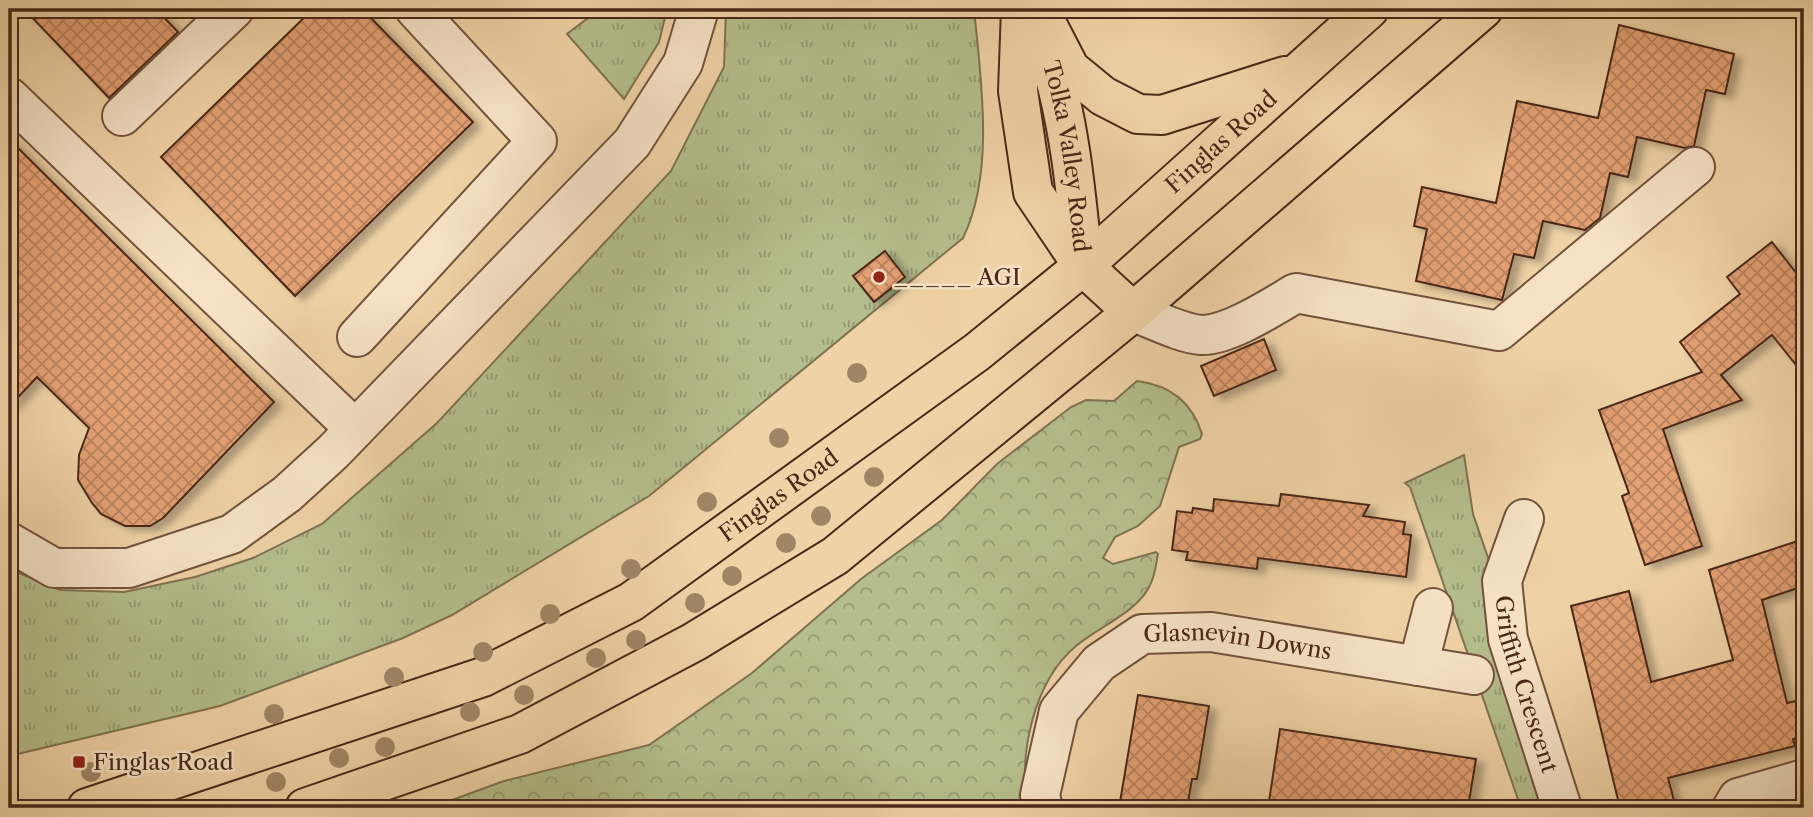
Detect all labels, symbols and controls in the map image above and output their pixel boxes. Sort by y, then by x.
street label: Tolka Valley Road [1037,57,1096,254]
street label: Finglas Road [1159,85,1283,199]
place label: _____ AGI [893,263,1021,291]
marker: _____ AGI [871,269,887,285]
street label: Finglas Road [713,443,844,548]
street label: Griffith Crescent [1490,594,1564,776]
street label: Glasnevin Downs [1143,617,1334,666]
place label: Finglas Road [93,748,233,776]
marker: Finglas Road [71,754,87,770]

